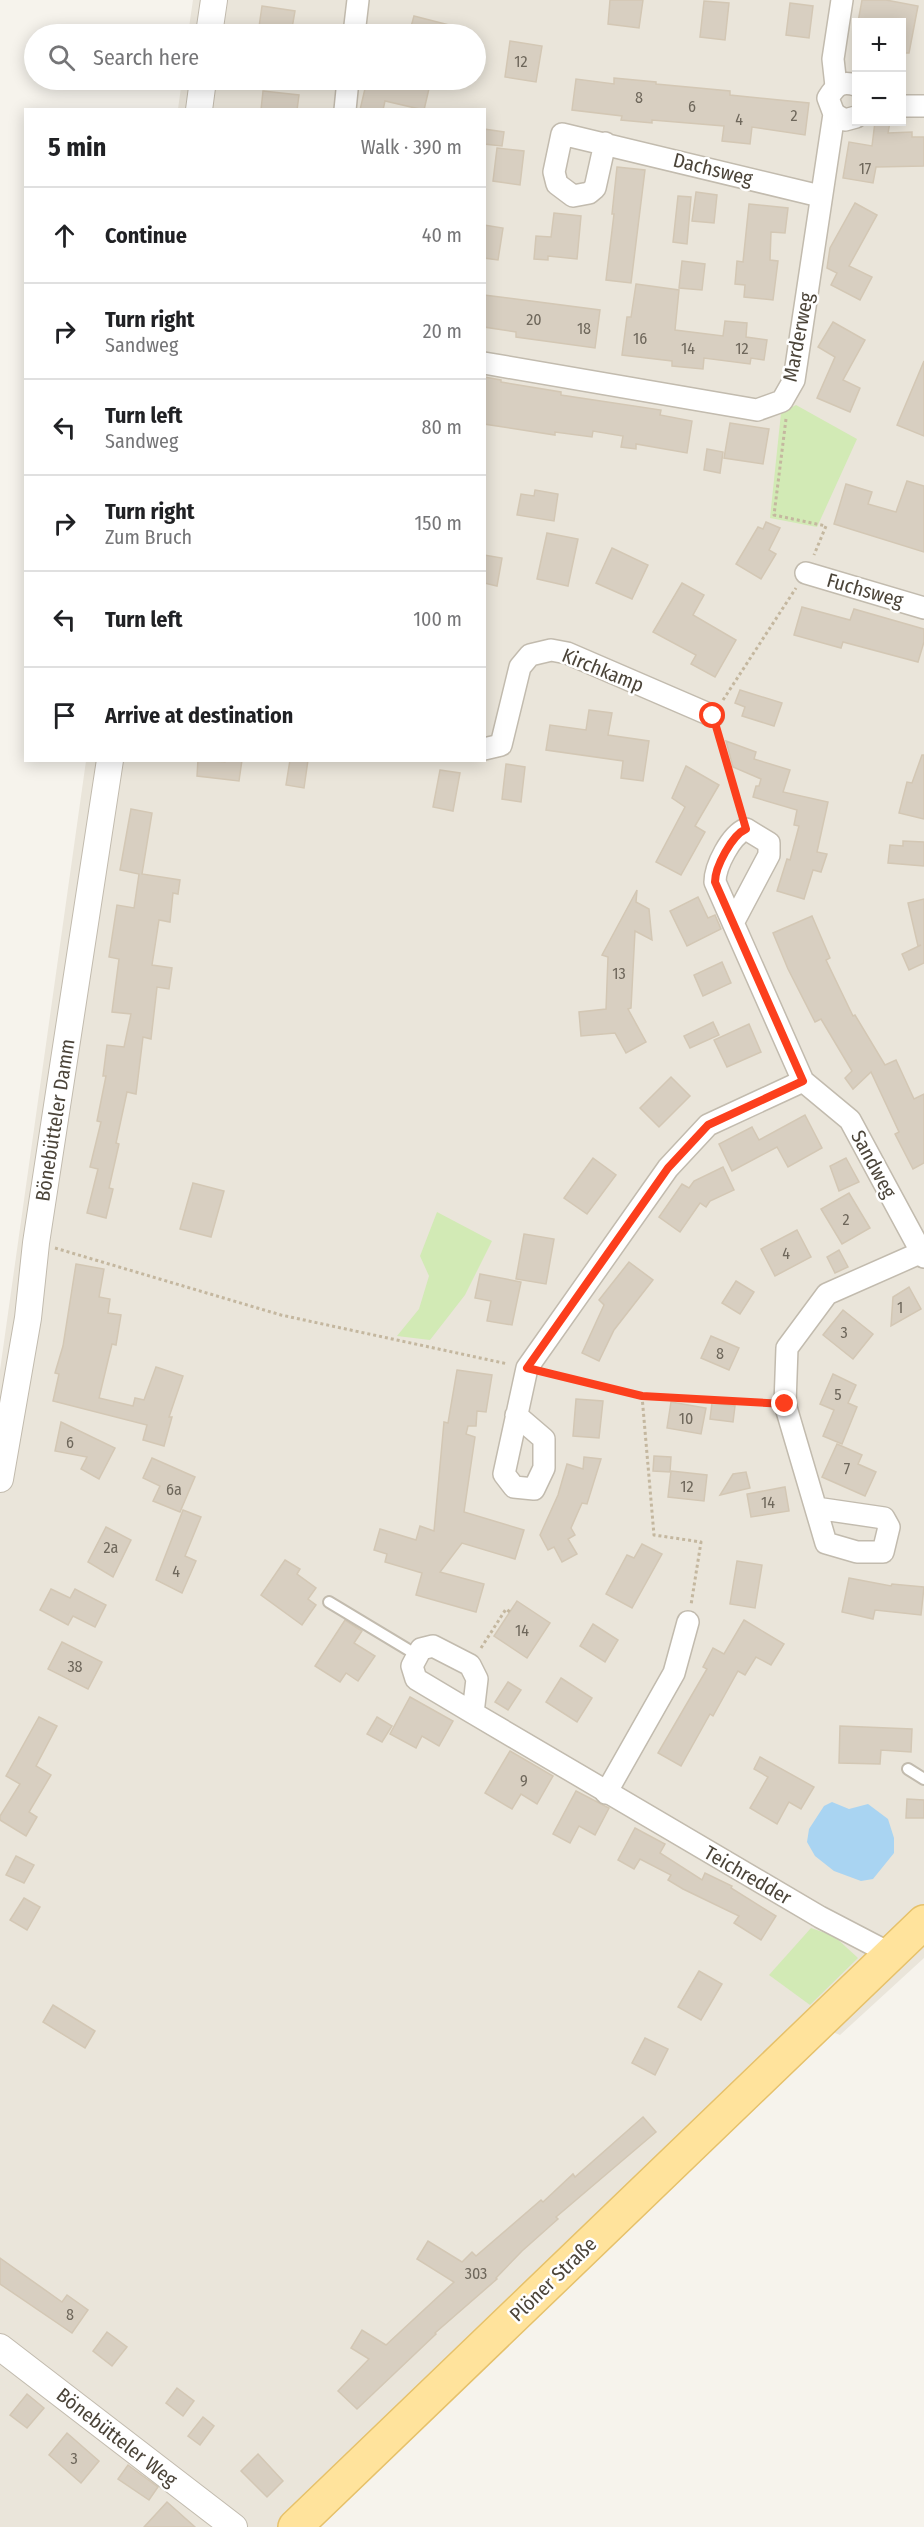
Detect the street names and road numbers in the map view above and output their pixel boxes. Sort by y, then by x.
street label: Dachsweg [671,148,756,191]
street label: Marderweg [778,290,819,384]
street label: Fuchsweg [824,568,907,612]
street label: Kirchkamp [559,643,647,697]
street label: Bönebütteler Damm [30,1037,80,1203]
street label: Sandweg [846,1126,902,1203]
street label: Teichredder [700,1840,796,1910]
street label: Plöner Straße [505,2232,601,2326]
street label: Bönebütteler Weg [52,2382,183,2492]

